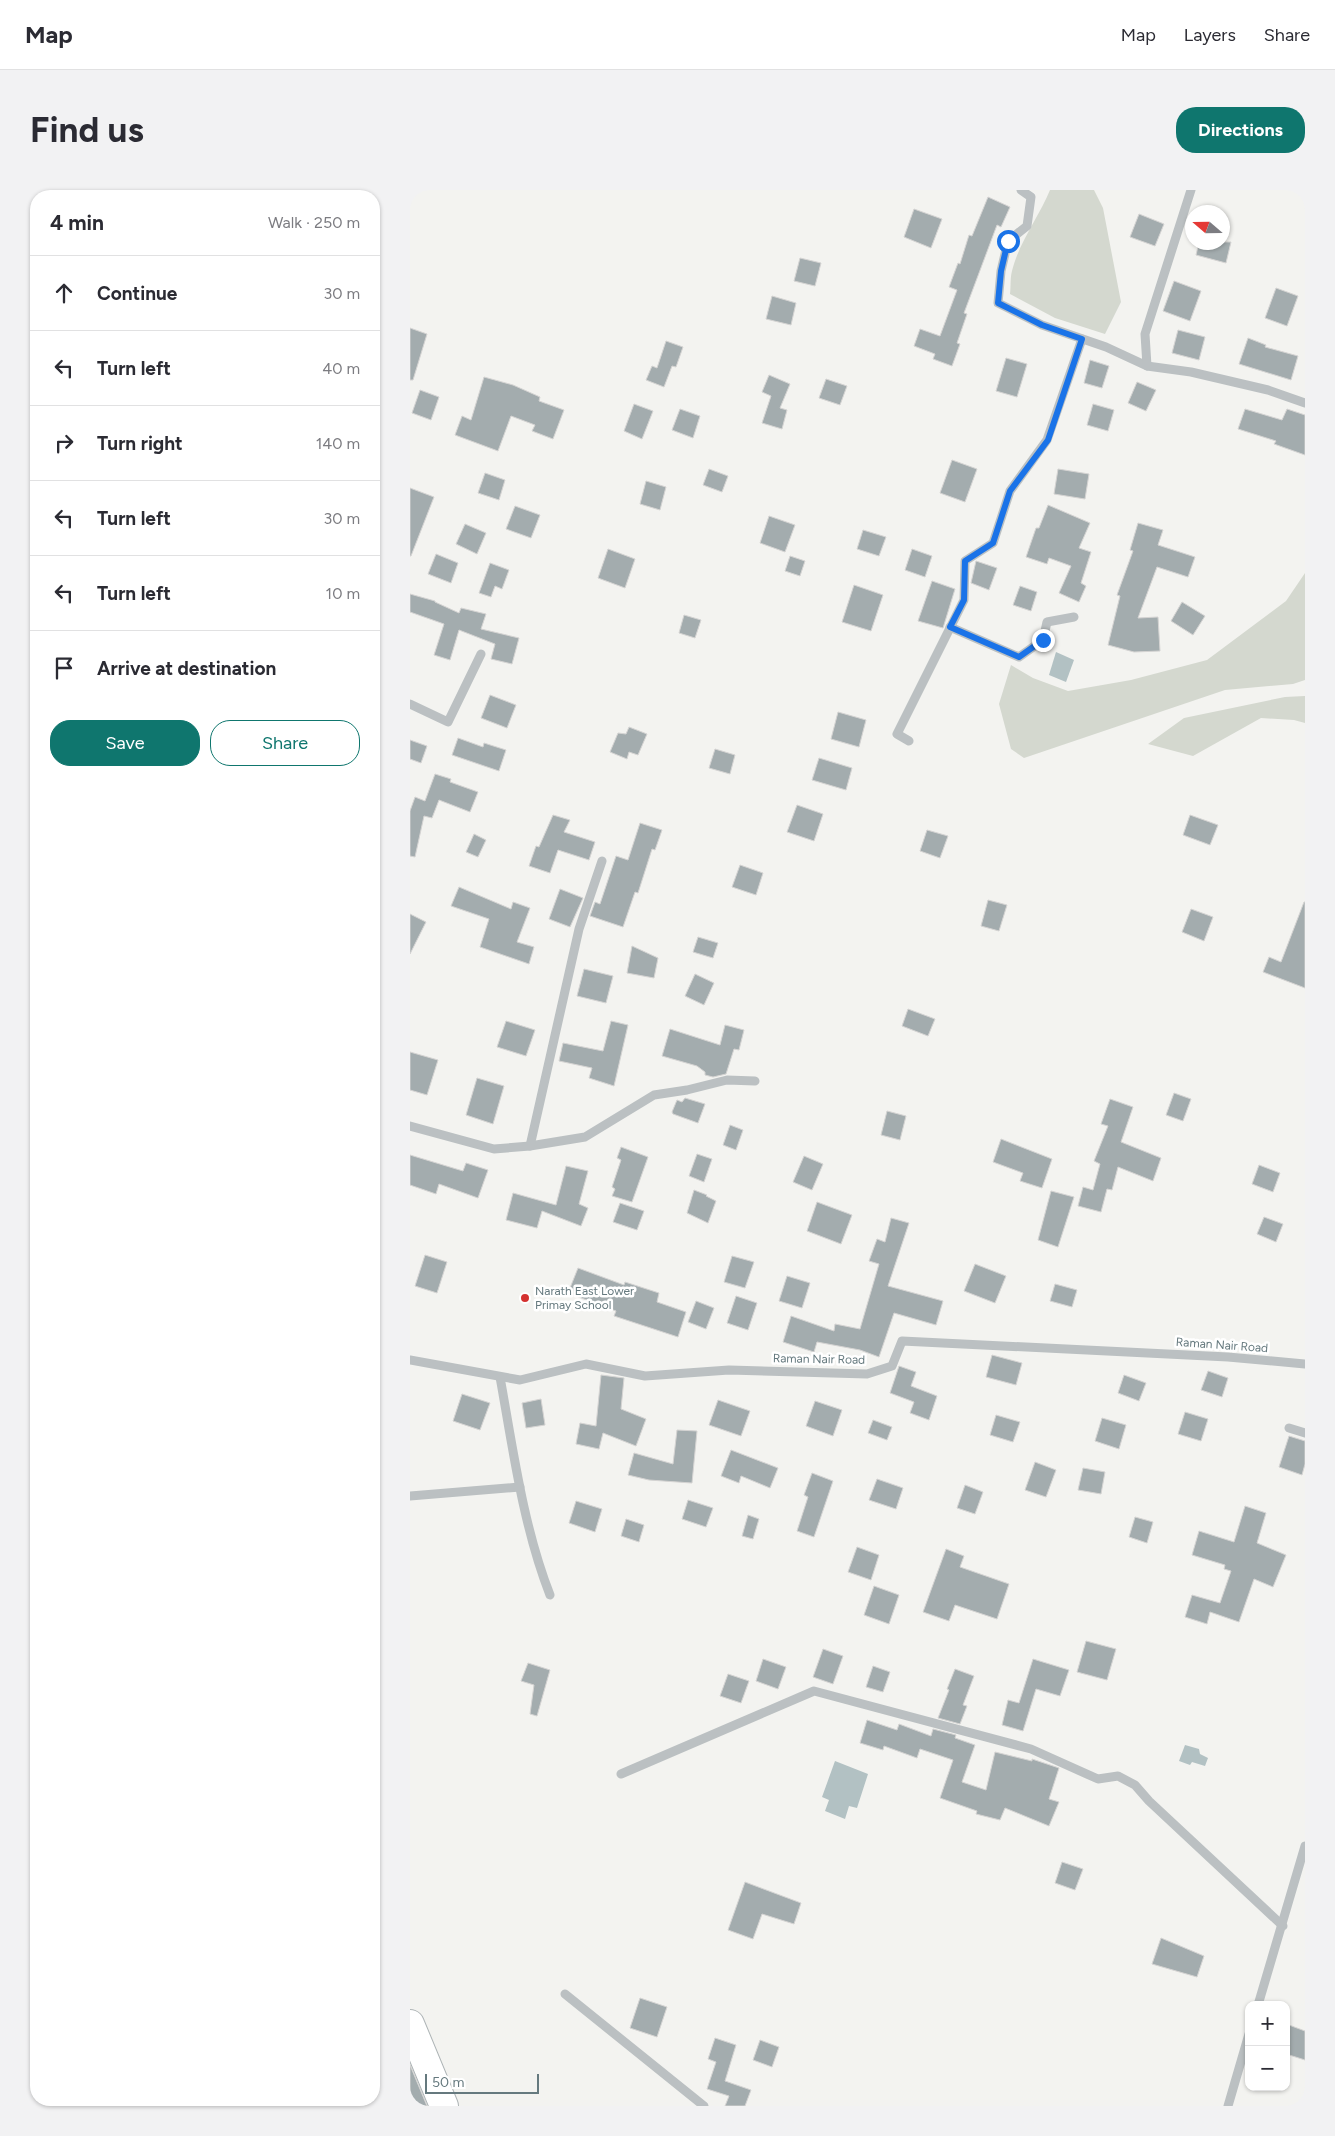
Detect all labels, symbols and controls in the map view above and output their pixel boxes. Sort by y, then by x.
text: Map [25,20,73,49]
text: Map [1121,24,1156,46]
text: Layers [1184,24,1236,46]
text: Share [1264,24,1310,46]
button: Directions [1176,107,1305,153]
text: Find us [30,109,144,151]
north arrow [1185,205,1230,250]
text: 4 min [50,210,104,235]
text: Walk · 250 m [268,213,360,232]
route start [997,230,1020,253]
icon: ahead [50,279,78,307]
text: Continue [97,282,177,305]
text: 30 m [323,284,360,303]
icon: left [50,354,78,382]
text: Turn left [97,357,171,380]
text: 40 m [322,359,360,378]
icon: right [50,429,78,457]
text: Turn right [97,432,183,455]
text: 140 m [316,434,360,453]
icon: left [50,504,78,532]
text: Turn left [97,507,171,530]
text: 30 m [323,509,360,528]
icon: left [50,579,78,607]
text: Turn left [97,582,171,605]
text: 10 m [326,584,360,603]
route end [1032,629,1055,652]
icon: arrive [50,654,78,682]
text: Arrive at destination [97,657,276,680]
button: Save [50,720,200,766]
button: Share [210,720,360,766]
place label: Narath East Lower Primay School [535,1284,634,1312]
marker: Narath East Lower Primay School [519,1292,531,1304]
street label: Raman Nair Road [1175,1335,1269,1355]
street label: Raman Nair Road [773,1351,865,1367]
map controls [1245,2001,1290,2091]
button: + [1245,2001,1290,2046]
button: − [1245,2046,1290,2091]
scale bar [425,2071,539,2094]
text: 50 m [432,2074,464,2091]

